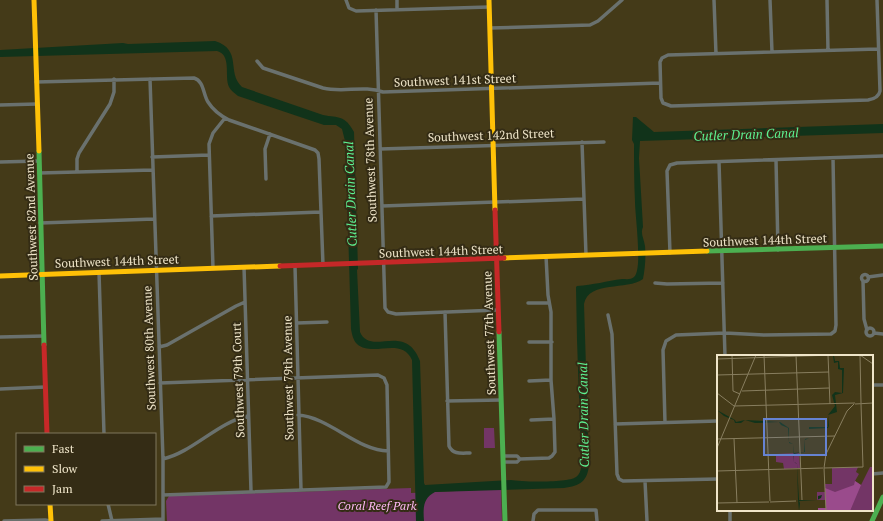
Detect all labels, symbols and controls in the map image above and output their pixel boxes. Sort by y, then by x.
street label: Southwest 141st Street [394,70,517,90]
street label: Southwest 78th Avenue [360,97,380,223]
water label: Cutler Drain Canal [693,123,799,145]
street label: Southwest 142nd Street [427,125,555,145]
water label: Cutler Drain Canal [339,141,361,247]
street label: Southwest 82nd Avenue [21,153,41,281]
street label: Southwest 144th Street [703,230,828,250]
street label: Southwest 144th Street [379,241,504,261]
street label: Southwest 144th Street [55,251,180,271]
street label: Southwest 77th Avenue [479,271,499,395]
street label: Southwest 80th Avenue [139,285,159,411]
street label: Southwest 79th Avenue [279,315,297,441]
street label: Southwest 79th Court [228,321,248,438]
inset map [717,355,873,511]
water label: Cutler Drain Canal [573,362,593,468]
legend [16,433,156,505]
text: Fast [52,441,75,456]
text: Slow [52,461,78,476]
text: Jam [52,481,73,496]
park label: Coral Reef Park [337,498,417,513]

